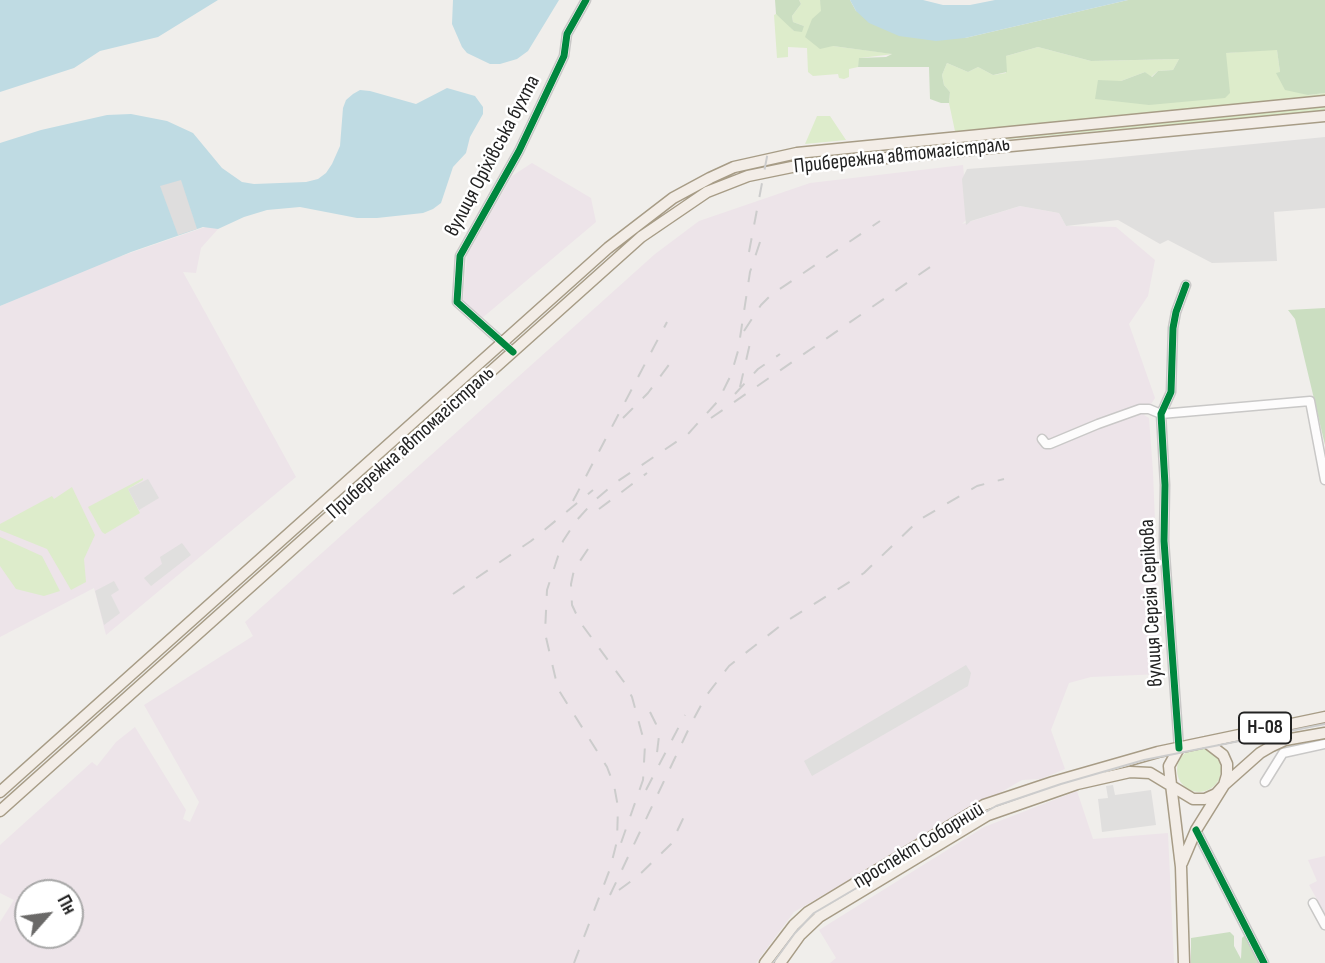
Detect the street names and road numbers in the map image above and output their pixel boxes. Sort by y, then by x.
street label: вулиця Оріхівська бухта [440,71,546,241]
street label: Прибережна автомагістраль [793,132,1011,180]
street label: Прибережна автомагістраль [322,361,500,525]
street label: вулиця Сергія Серікова [1135,519,1169,687]
road number: Н-08 [1239,712,1291,744]
street label: проспект Соборний [849,797,989,895]

